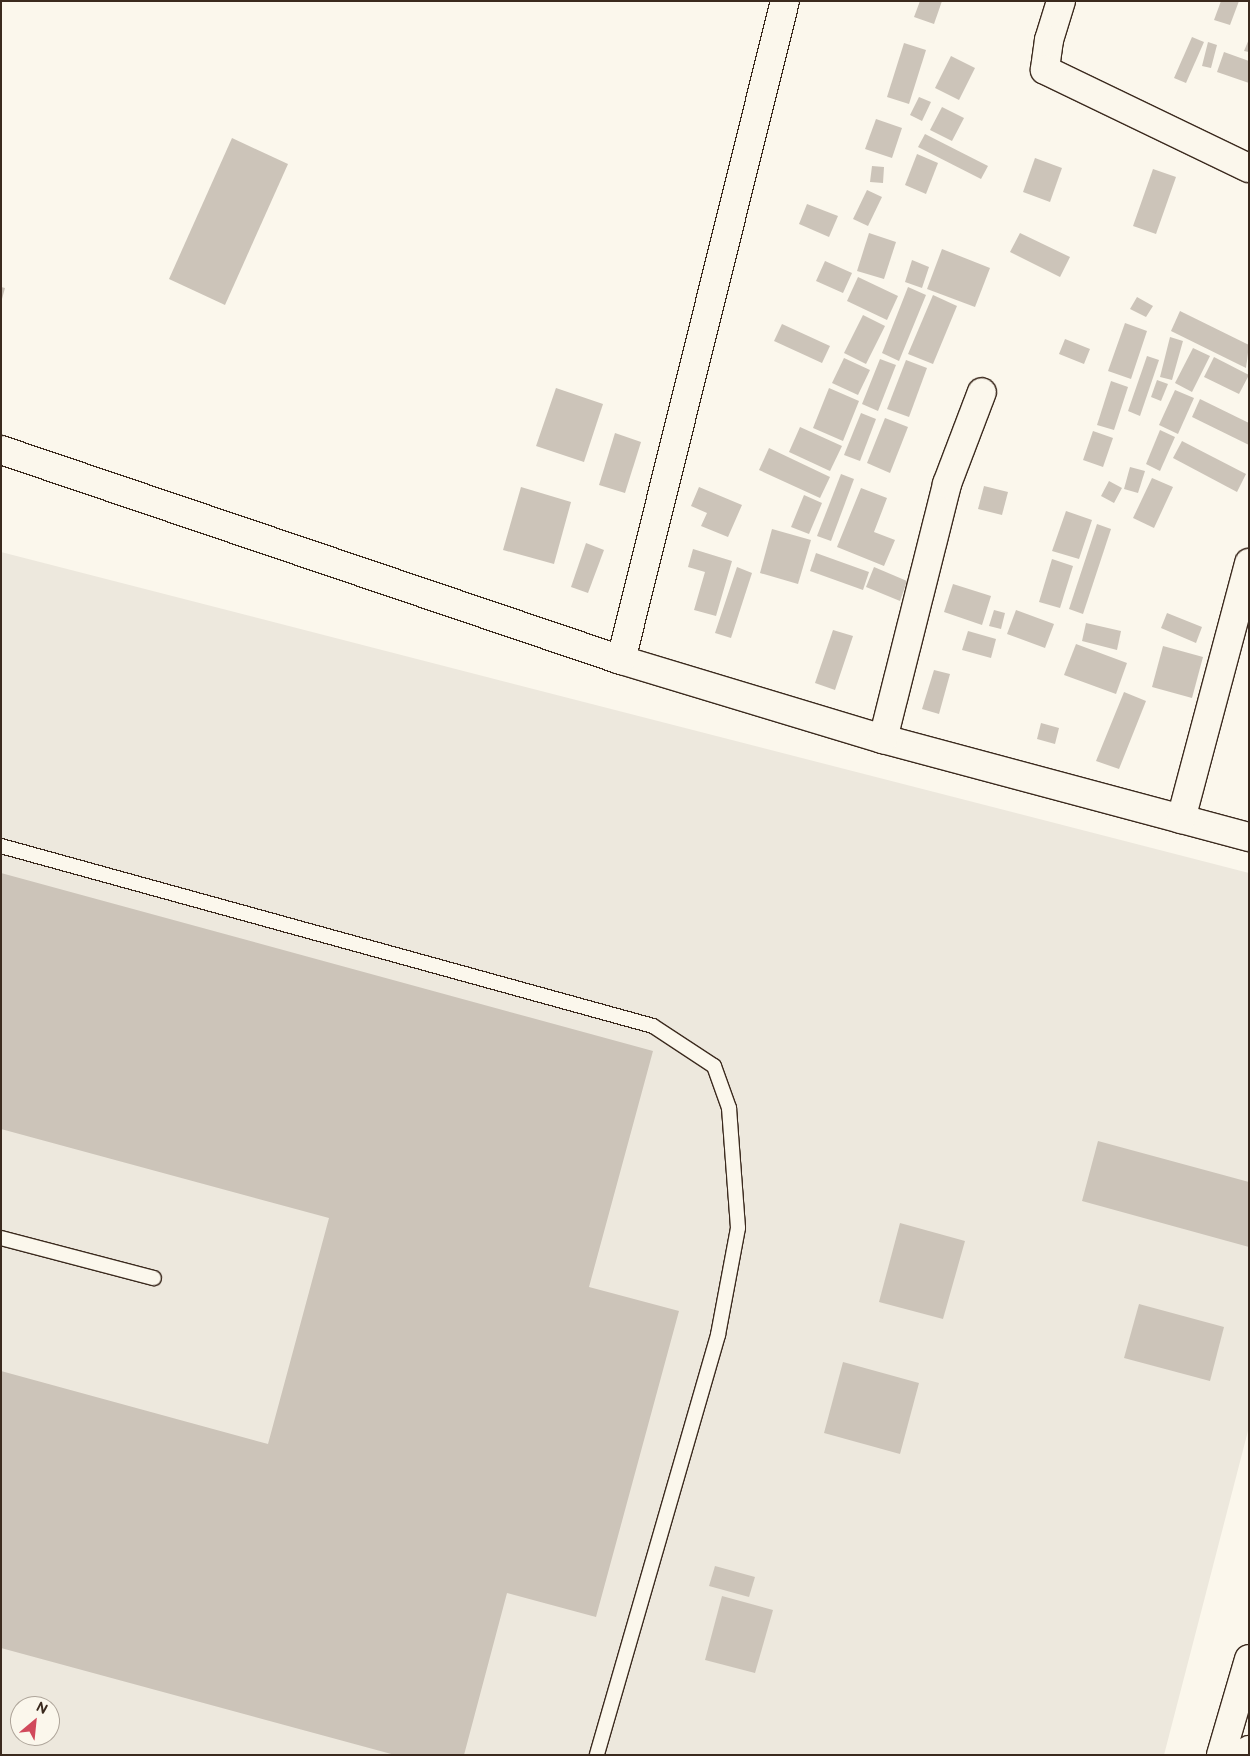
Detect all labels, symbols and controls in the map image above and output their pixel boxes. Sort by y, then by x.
north arrow [10,1696,60,1746]
text: N [33,1698,50,1718]

